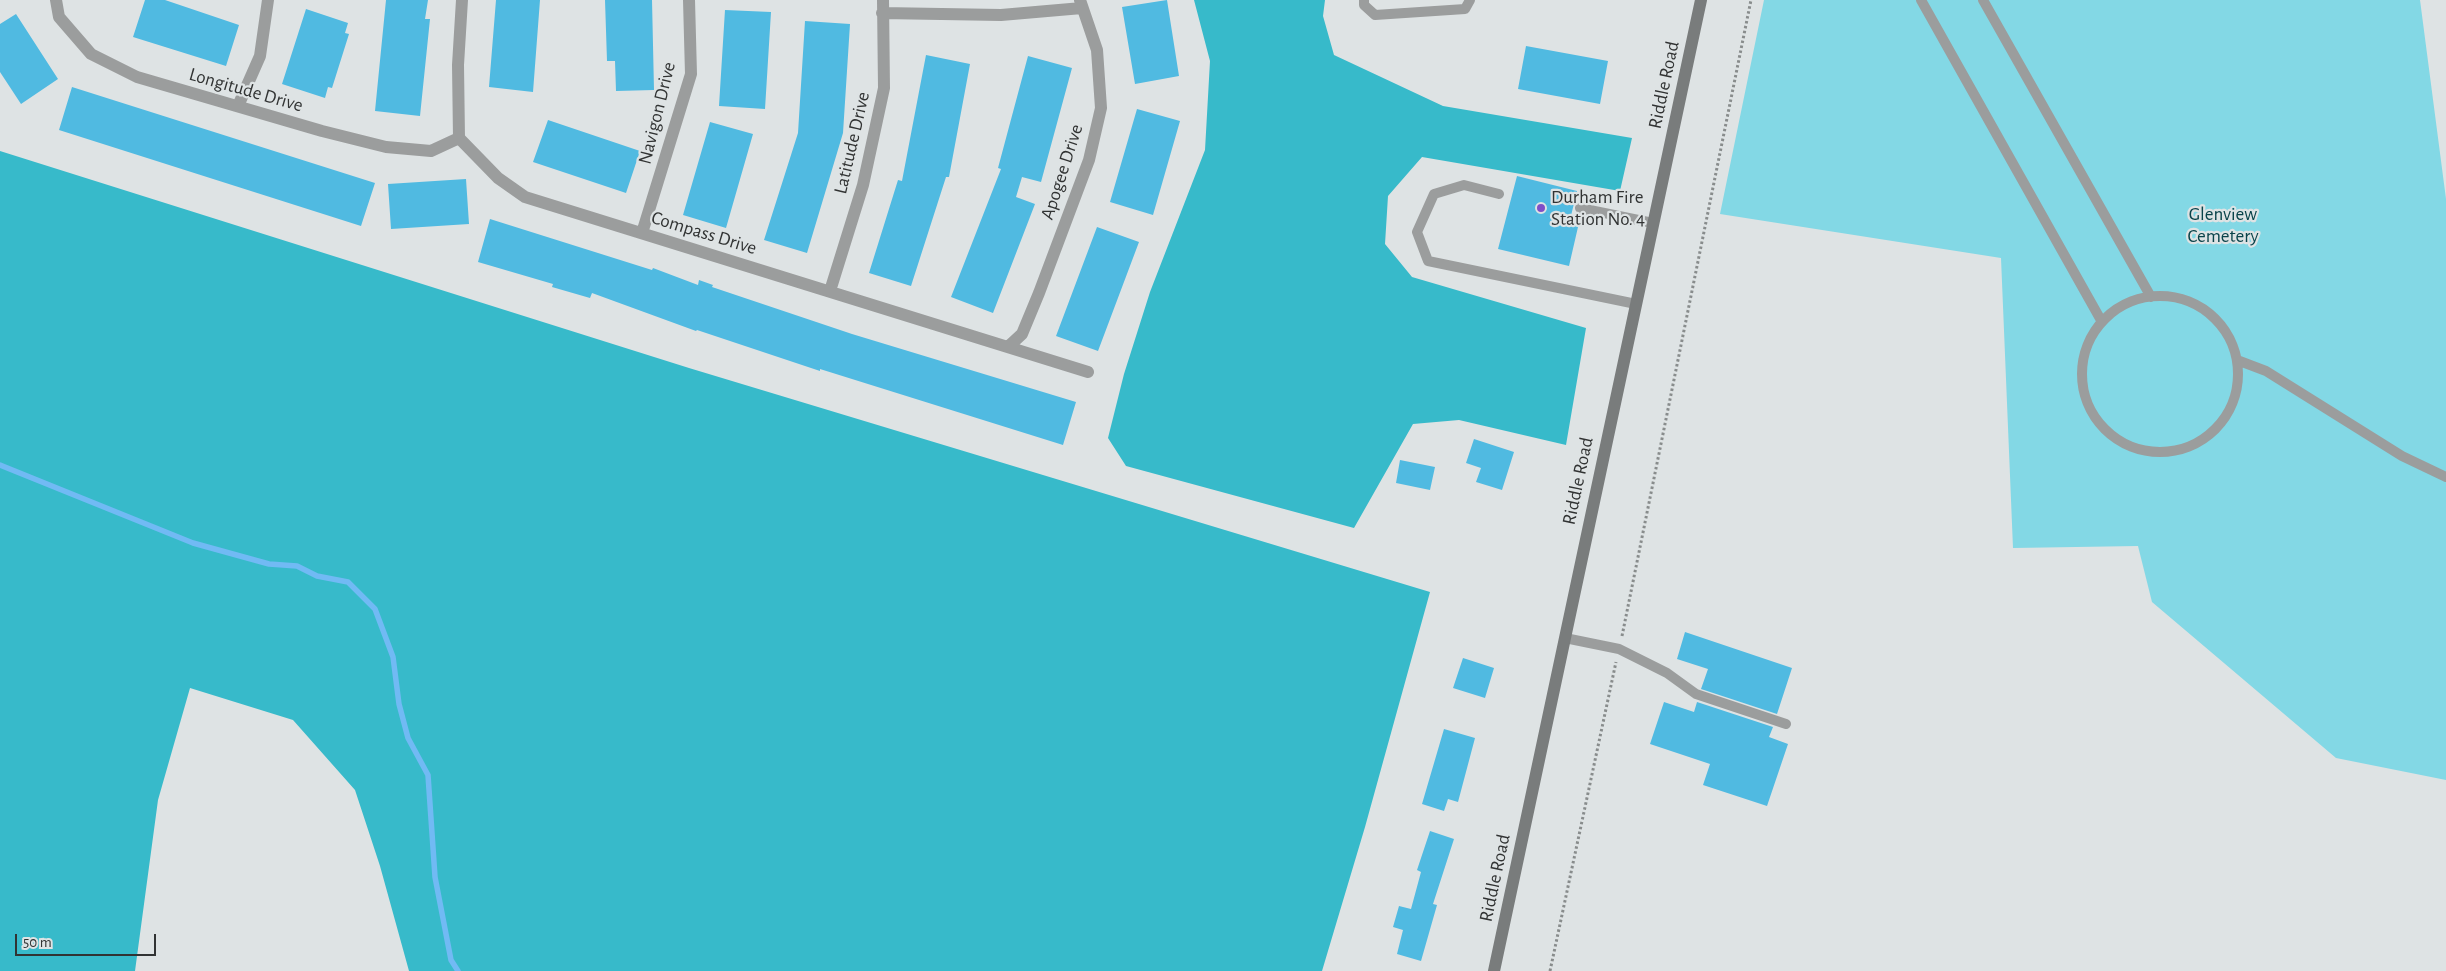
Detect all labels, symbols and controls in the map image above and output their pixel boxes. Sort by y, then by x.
street label: Riddle Road [1644,39,1684,131]
street label: Navigon Drive [633,59,681,167]
street label: Longitude Drive [186,63,306,117]
street label: Latitude Drive [829,90,875,196]
street label: Apogee Drive [1036,121,1088,223]
place label: Durham Fire Station No. 4 [1551,186,1645,230]
marker: Durham Fire Station No. 4 [1535,202,1547,214]
park label: Glenview Cemetery [2187,203,2259,247]
street label: Compass Drive [649,206,759,260]
street label: Riddle Road [1558,435,1598,527]
street label: Riddle Road [1475,832,1515,924]
scale bar [18,924,159,956]
text: 50 m [23,935,52,950]

